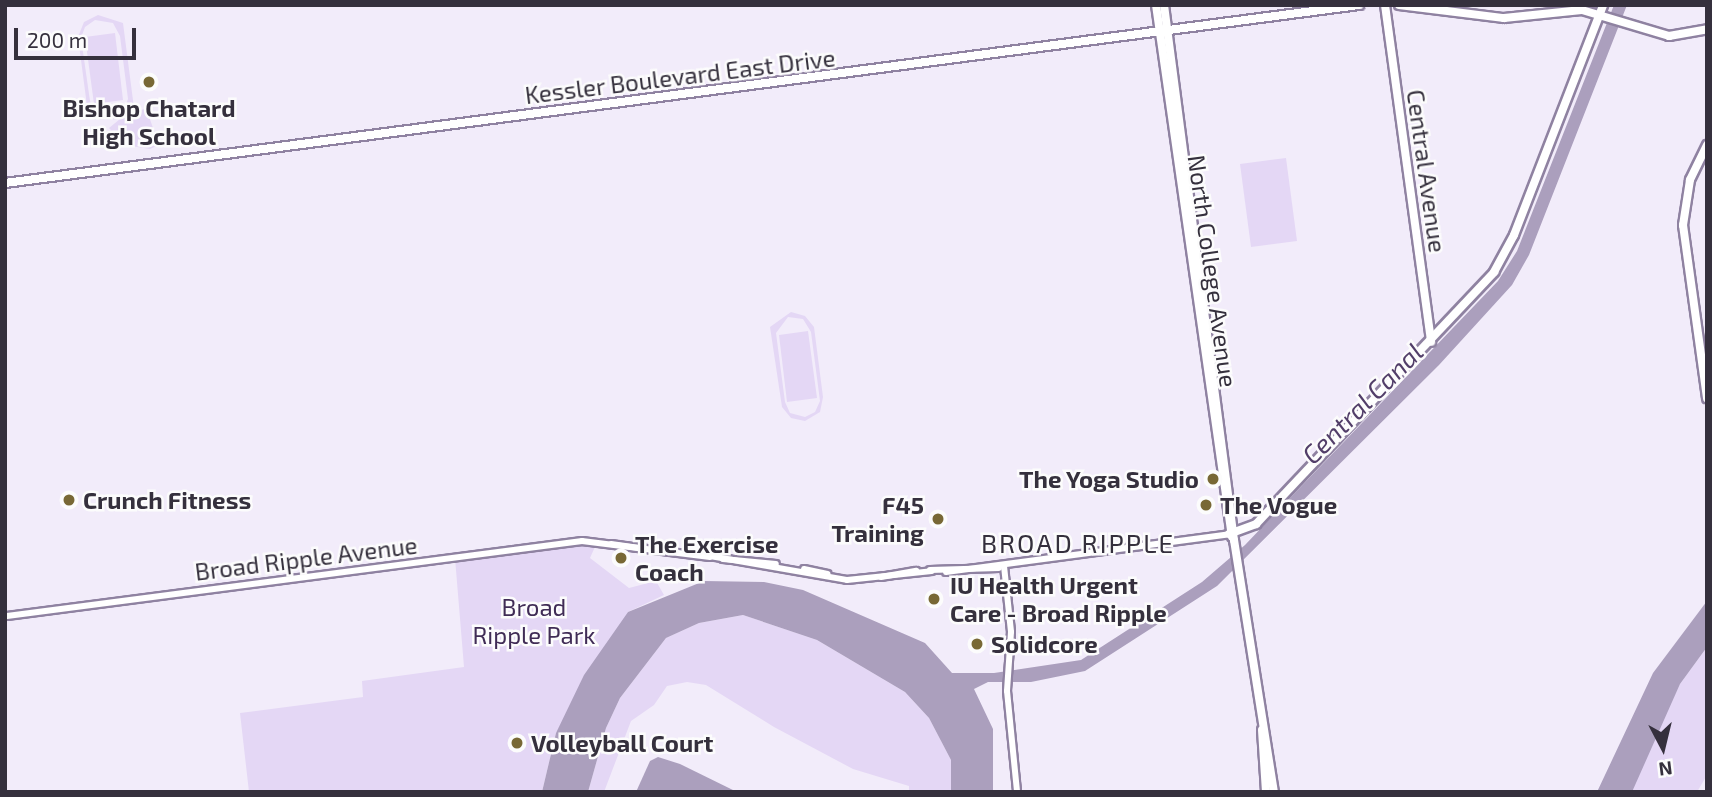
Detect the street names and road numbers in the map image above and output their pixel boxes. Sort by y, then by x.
street label: Kessler Boulevard East Drive [523,43,837,109]
street label: Central Avenue [1401,87,1453,255]
street label: North College Avenue [1182,153,1244,389]
street label: Broad Ripple Avenue [193,530,419,586]

